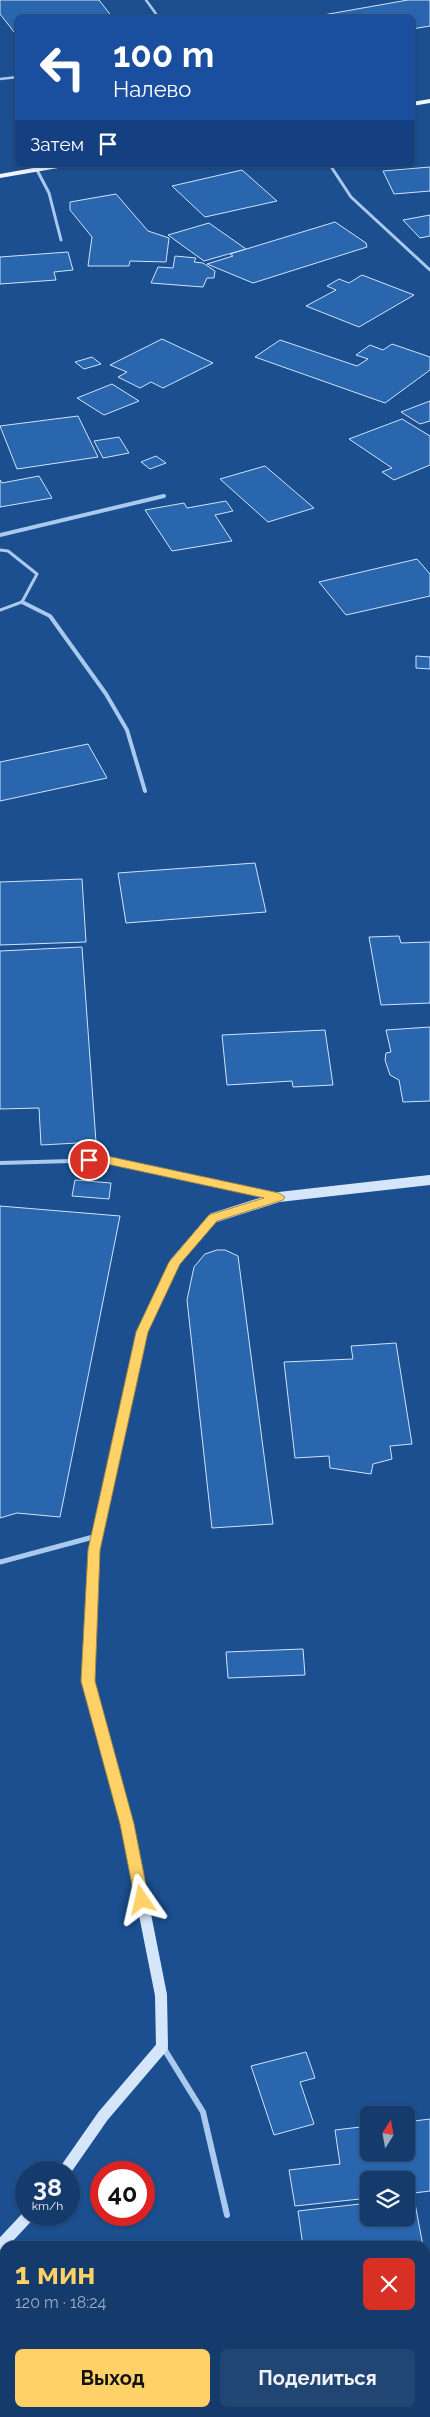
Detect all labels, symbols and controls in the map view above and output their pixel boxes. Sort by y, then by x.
text: 100 m [113,34,214,75]
icon: left [30,35,95,100]
text: Налево [113,76,191,102]
icon: arrive [94,130,122,158]
text: Затем [30,133,84,155]
pin [68,1139,110,1181]
icon: arrive [75,1146,103,1174]
position arrow [115,1873,167,1925]
north arrow [360,2106,415,2161]
map controls [360,2106,415,2226]
speed limit sign: 40 [90,2161,155,2226]
button: layers [360,2171,415,2226]
text: 38 [33,2172,62,2202]
text: km/h [32,2199,63,2213]
text: 1 мин [15,2256,95,2291]
button: close [363,2258,415,2310]
text: 120 m · 18:24 [15,2293,106,2312]
button: Выход [15,2349,210,2407]
button: Поделиться [220,2349,415,2407]

